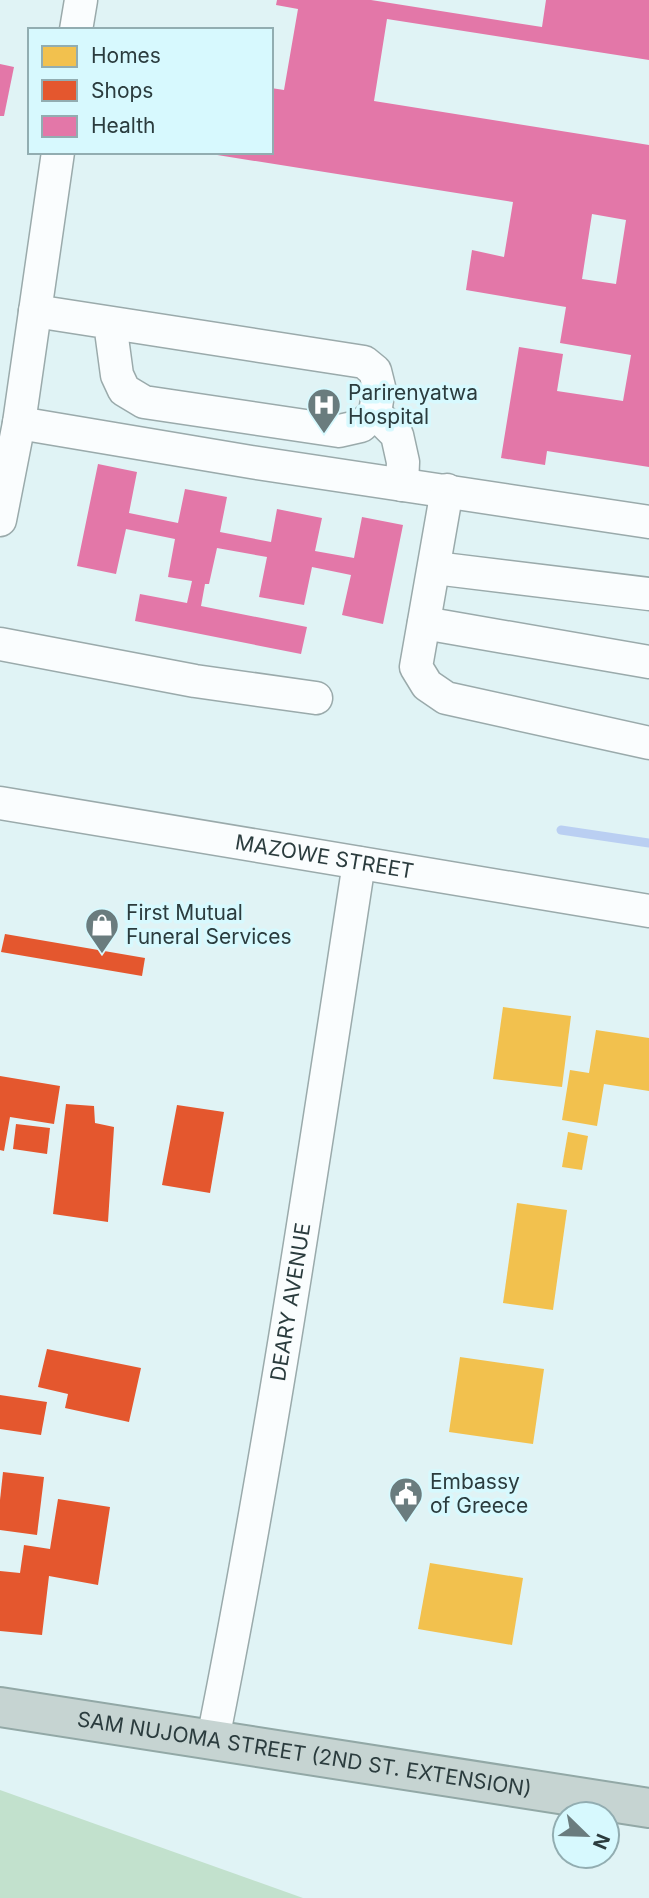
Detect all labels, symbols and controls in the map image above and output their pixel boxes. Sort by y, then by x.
legend [28,28,273,154]
text: Homes [91,43,161,68]
text: Shops [91,78,153,103]
text: Health [91,113,156,138]
place label: Parirenyatwa Hospital [348,380,478,429]
hospital icon: Parirenyatwa Hospital [305,386,343,435]
street label: MAZOWE STREET [233,829,416,884]
place label: First Mutual Funeral Services [126,900,292,949]
shop icon: First Mutual Funeral Services [83,906,121,955]
street label: DEARY AVENUE [265,1221,315,1383]
place label: Embassy of Greece [430,1469,528,1518]
public building icon: Embassy of Greece [387,1475,425,1524]
street label: SAM NUJOMA STREET (2ND ST. EXTENSION) [75,1706,533,1802]
north arrow [551,1800,621,1870]
text: N [588,1830,615,1853]

